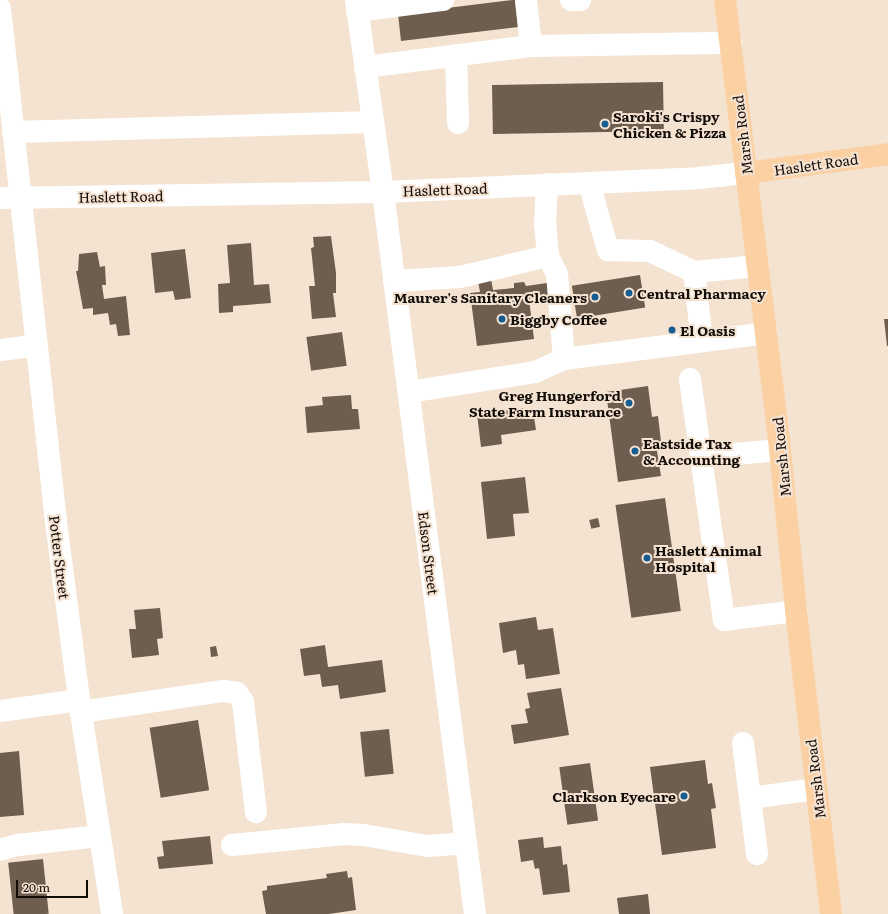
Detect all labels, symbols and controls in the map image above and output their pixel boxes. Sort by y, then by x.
street label: Marsh Road [729,94,755,176]
place label: Saroki's Crispy Chicken & Pizza [613,108,726,140]
marker: Saroki's Crispy Chicken & Pizza [600,119,610,129]
street label: Haslett Road [773,150,859,178]
street label: Haslett Road [402,179,488,199]
street label: Haslett Road [78,187,164,205]
place label: Central Pharmacy [637,285,766,301]
marker: Central Pharmacy [624,288,634,298]
place label: Maurer's Sanitary Cleaners [394,289,587,305]
marker: Maurer's Sanitary Cleaners [590,292,600,302]
place label: Biggby Coffee [510,311,607,327]
marker: Biggby Coffee [497,314,507,324]
place label: El Oasis [680,322,735,338]
marker: El Oasis [667,325,677,335]
place label: Greg Hungerford State Farm Insurance [469,387,621,420]
marker: Greg Hungerford State Farm Insurance [624,398,634,408]
street label: Marsh Road [768,416,794,498]
place label: Eastside Tax & Accounting [643,435,740,468]
marker: Eastside Tax & Accounting [630,446,640,456]
street label: Edson Street [416,510,442,596]
street label: Potter Street [47,514,73,600]
place label: Haslett Animal Hospital [655,542,762,574]
marker: Haslett Animal Hospital [642,553,652,563]
street label: Marsh Road [802,738,828,820]
place label: Clarkson Eyecare [552,788,676,804]
marker: Clarkson Eyecare [679,791,689,801]
scale bar [18,872,90,898]
text: 20 m [23,878,50,896]

